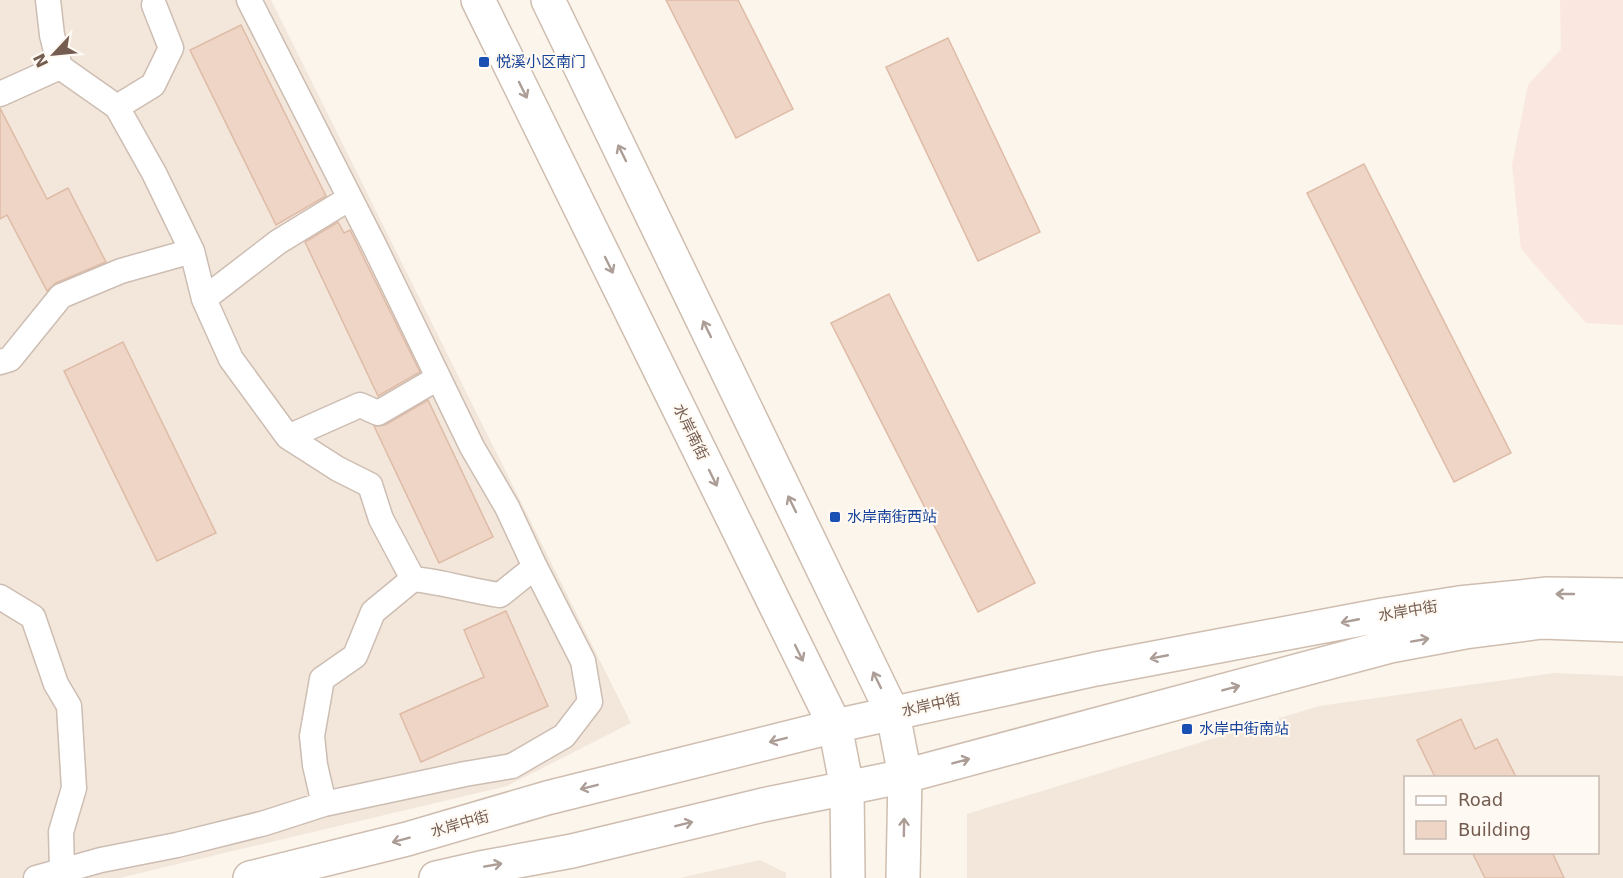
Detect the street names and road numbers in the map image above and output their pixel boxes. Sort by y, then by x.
street label: 水岸南街 [670,401,712,463]
street label: 水岸中街 [1377,597,1439,625]
street label: 水岸中街 [900,690,962,720]
street label: 水岸中街 [429,807,491,841]

